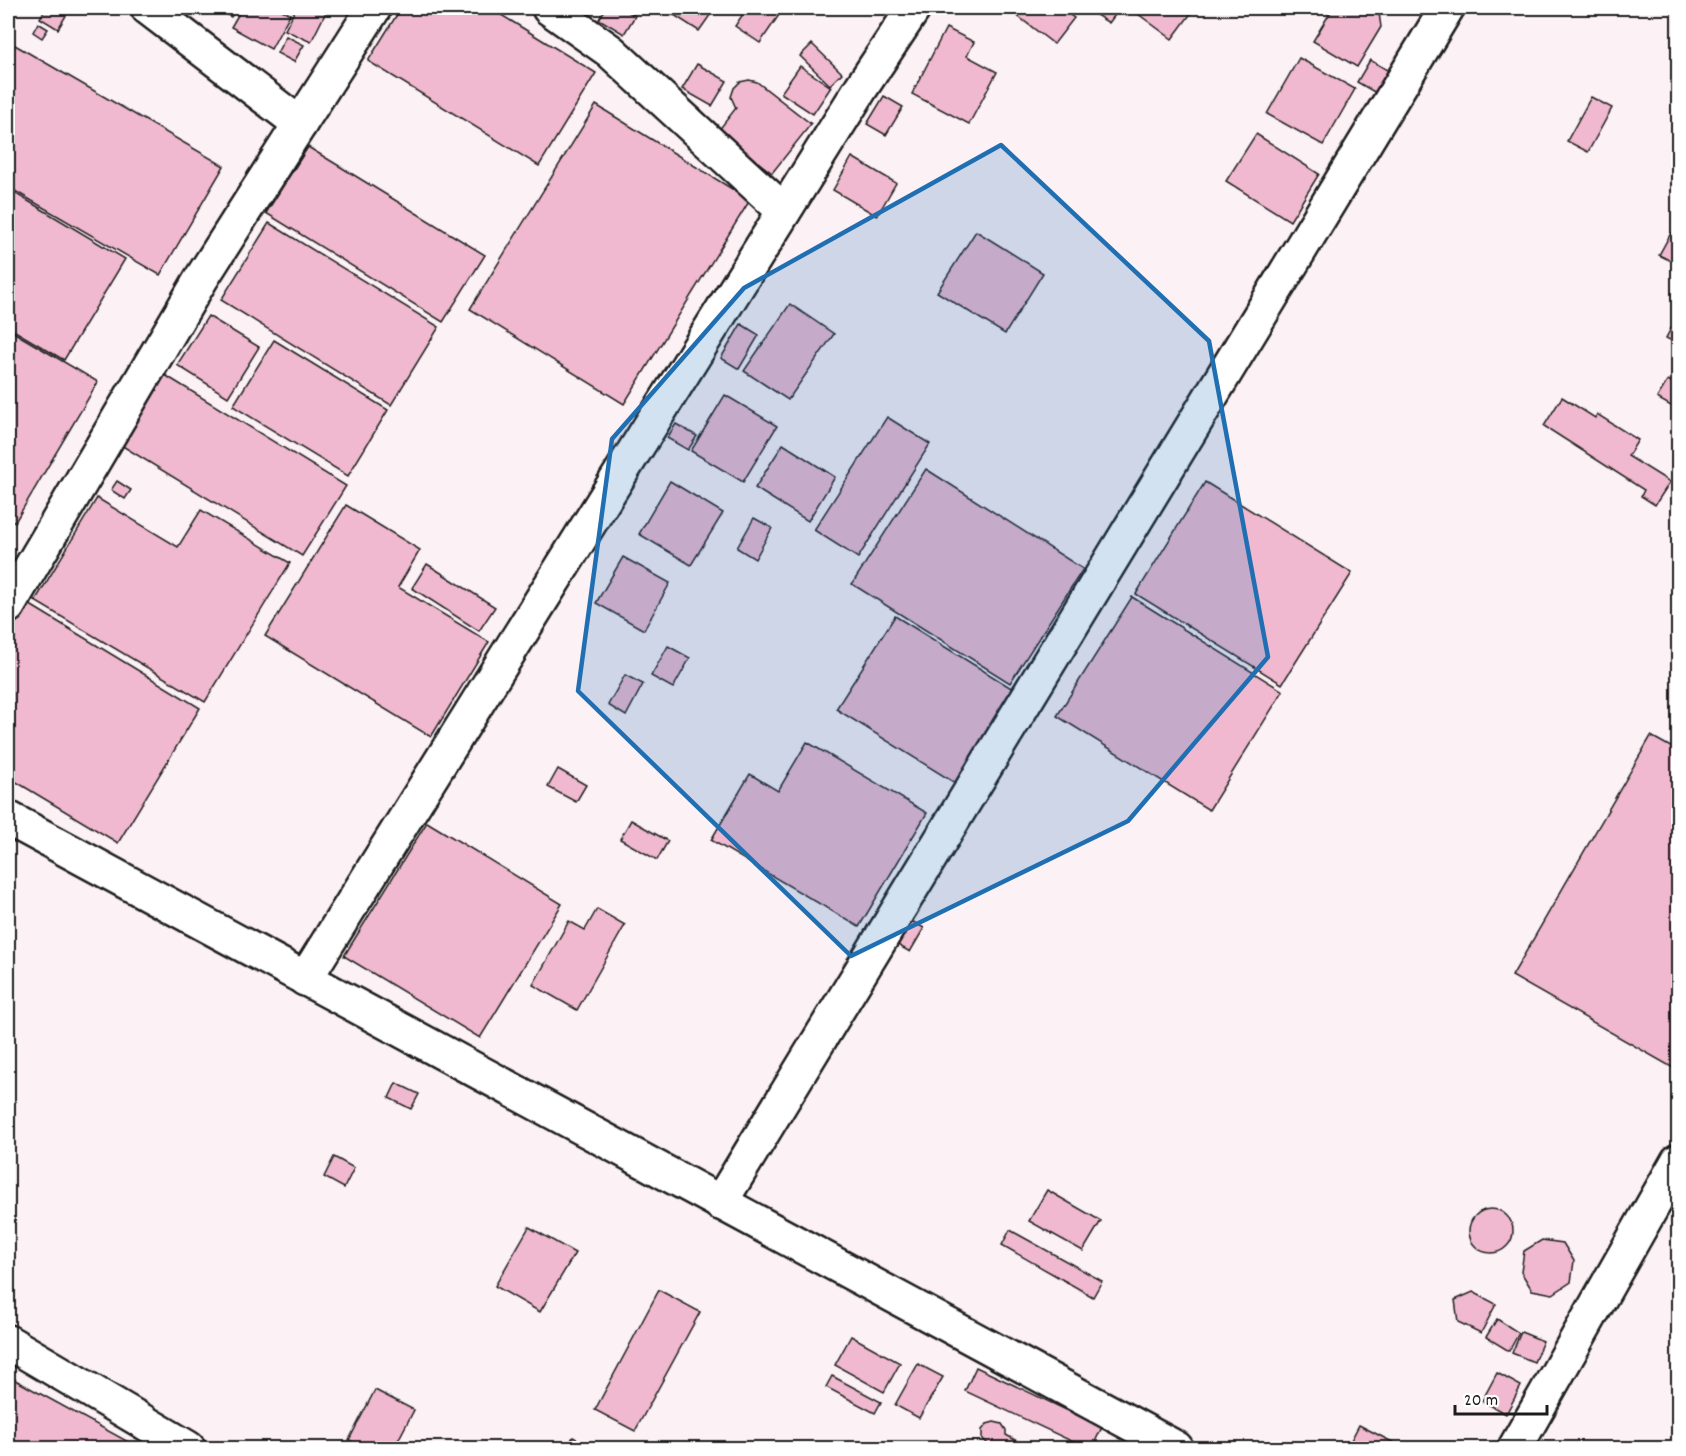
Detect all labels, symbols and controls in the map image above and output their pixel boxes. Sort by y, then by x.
scale bar [1455,1378,1546,1416]
text: 20 m [1464,1389,1498,1414]

